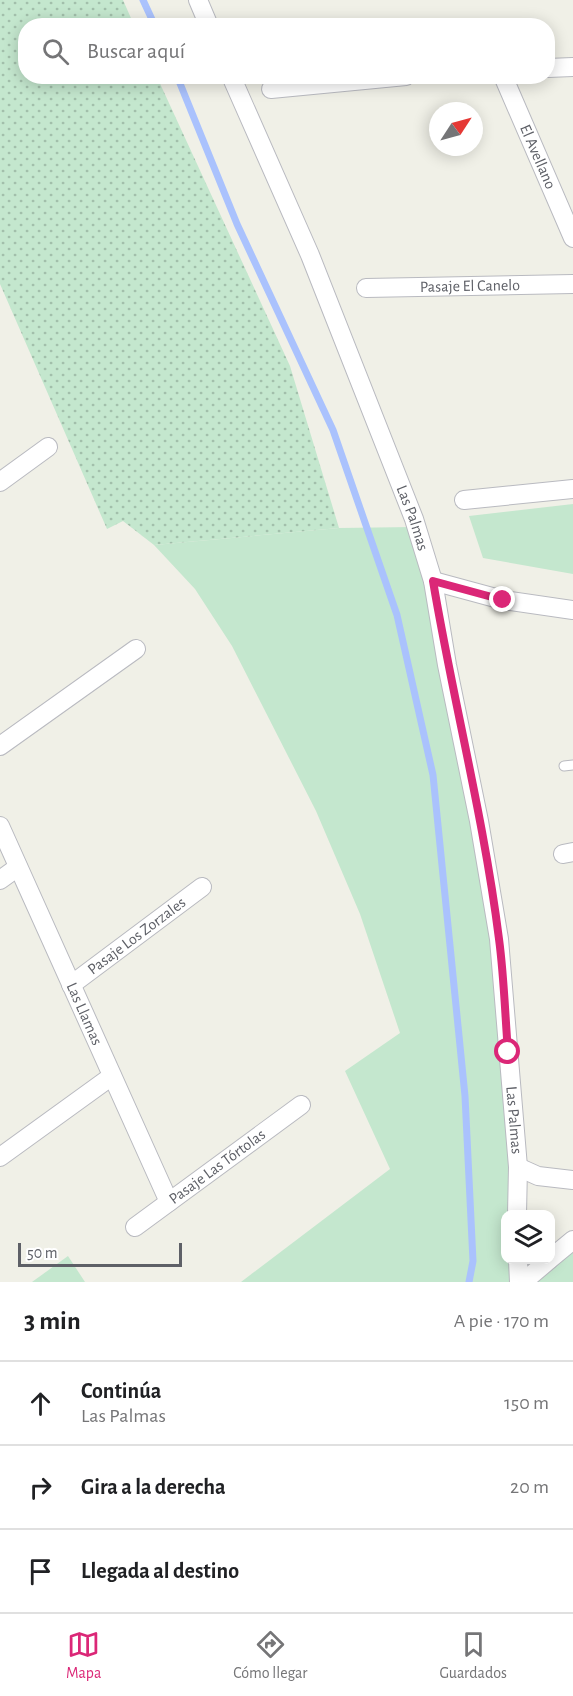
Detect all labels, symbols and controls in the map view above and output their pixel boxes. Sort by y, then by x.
search box [18,18,555,84]
icon: search [39,35,72,68]
text: Buscar aquí [87,40,185,62]
north arrow [429,102,483,156]
street label: El Avellano [517,122,559,192]
street label: Pasaje El Canelo [420,277,520,295]
street label: Las Palmas [394,483,431,553]
route end [489,586,515,612]
street label: Pasaje Los Zorzales [85,894,189,978]
street label: Las Llamas [64,980,105,1048]
route start [494,1038,520,1064]
street label: Las Palmas [503,1085,525,1155]
street label: Pasaje Las Tórtolas [166,1126,268,1207]
map controls [501,1210,555,1264]
button: layers [501,1210,555,1264]
scale bar [18,1240,182,1268]
text: 50 m [27,1245,58,1261]
text: 3 min [24,1308,81,1334]
text: A pie · 170 m [454,1311,549,1331]
text: Continúa [81,1380,161,1402]
icon: ahead [24,1387,57,1420]
text: 150 m [504,1393,549,1413]
text: Las Palmas [81,1406,166,1426]
icon: right [24,1471,57,1504]
text: Gira a la derecha [81,1476,226,1498]
text: 20 m [510,1477,549,1497]
icon: arrive [24,1555,57,1588]
text: Llegada al destino [81,1560,239,1582]
tab: Mapa [66,1628,101,1683]
tab: Cómo llegar [233,1628,307,1683]
tab: Guardados [439,1628,507,1683]

